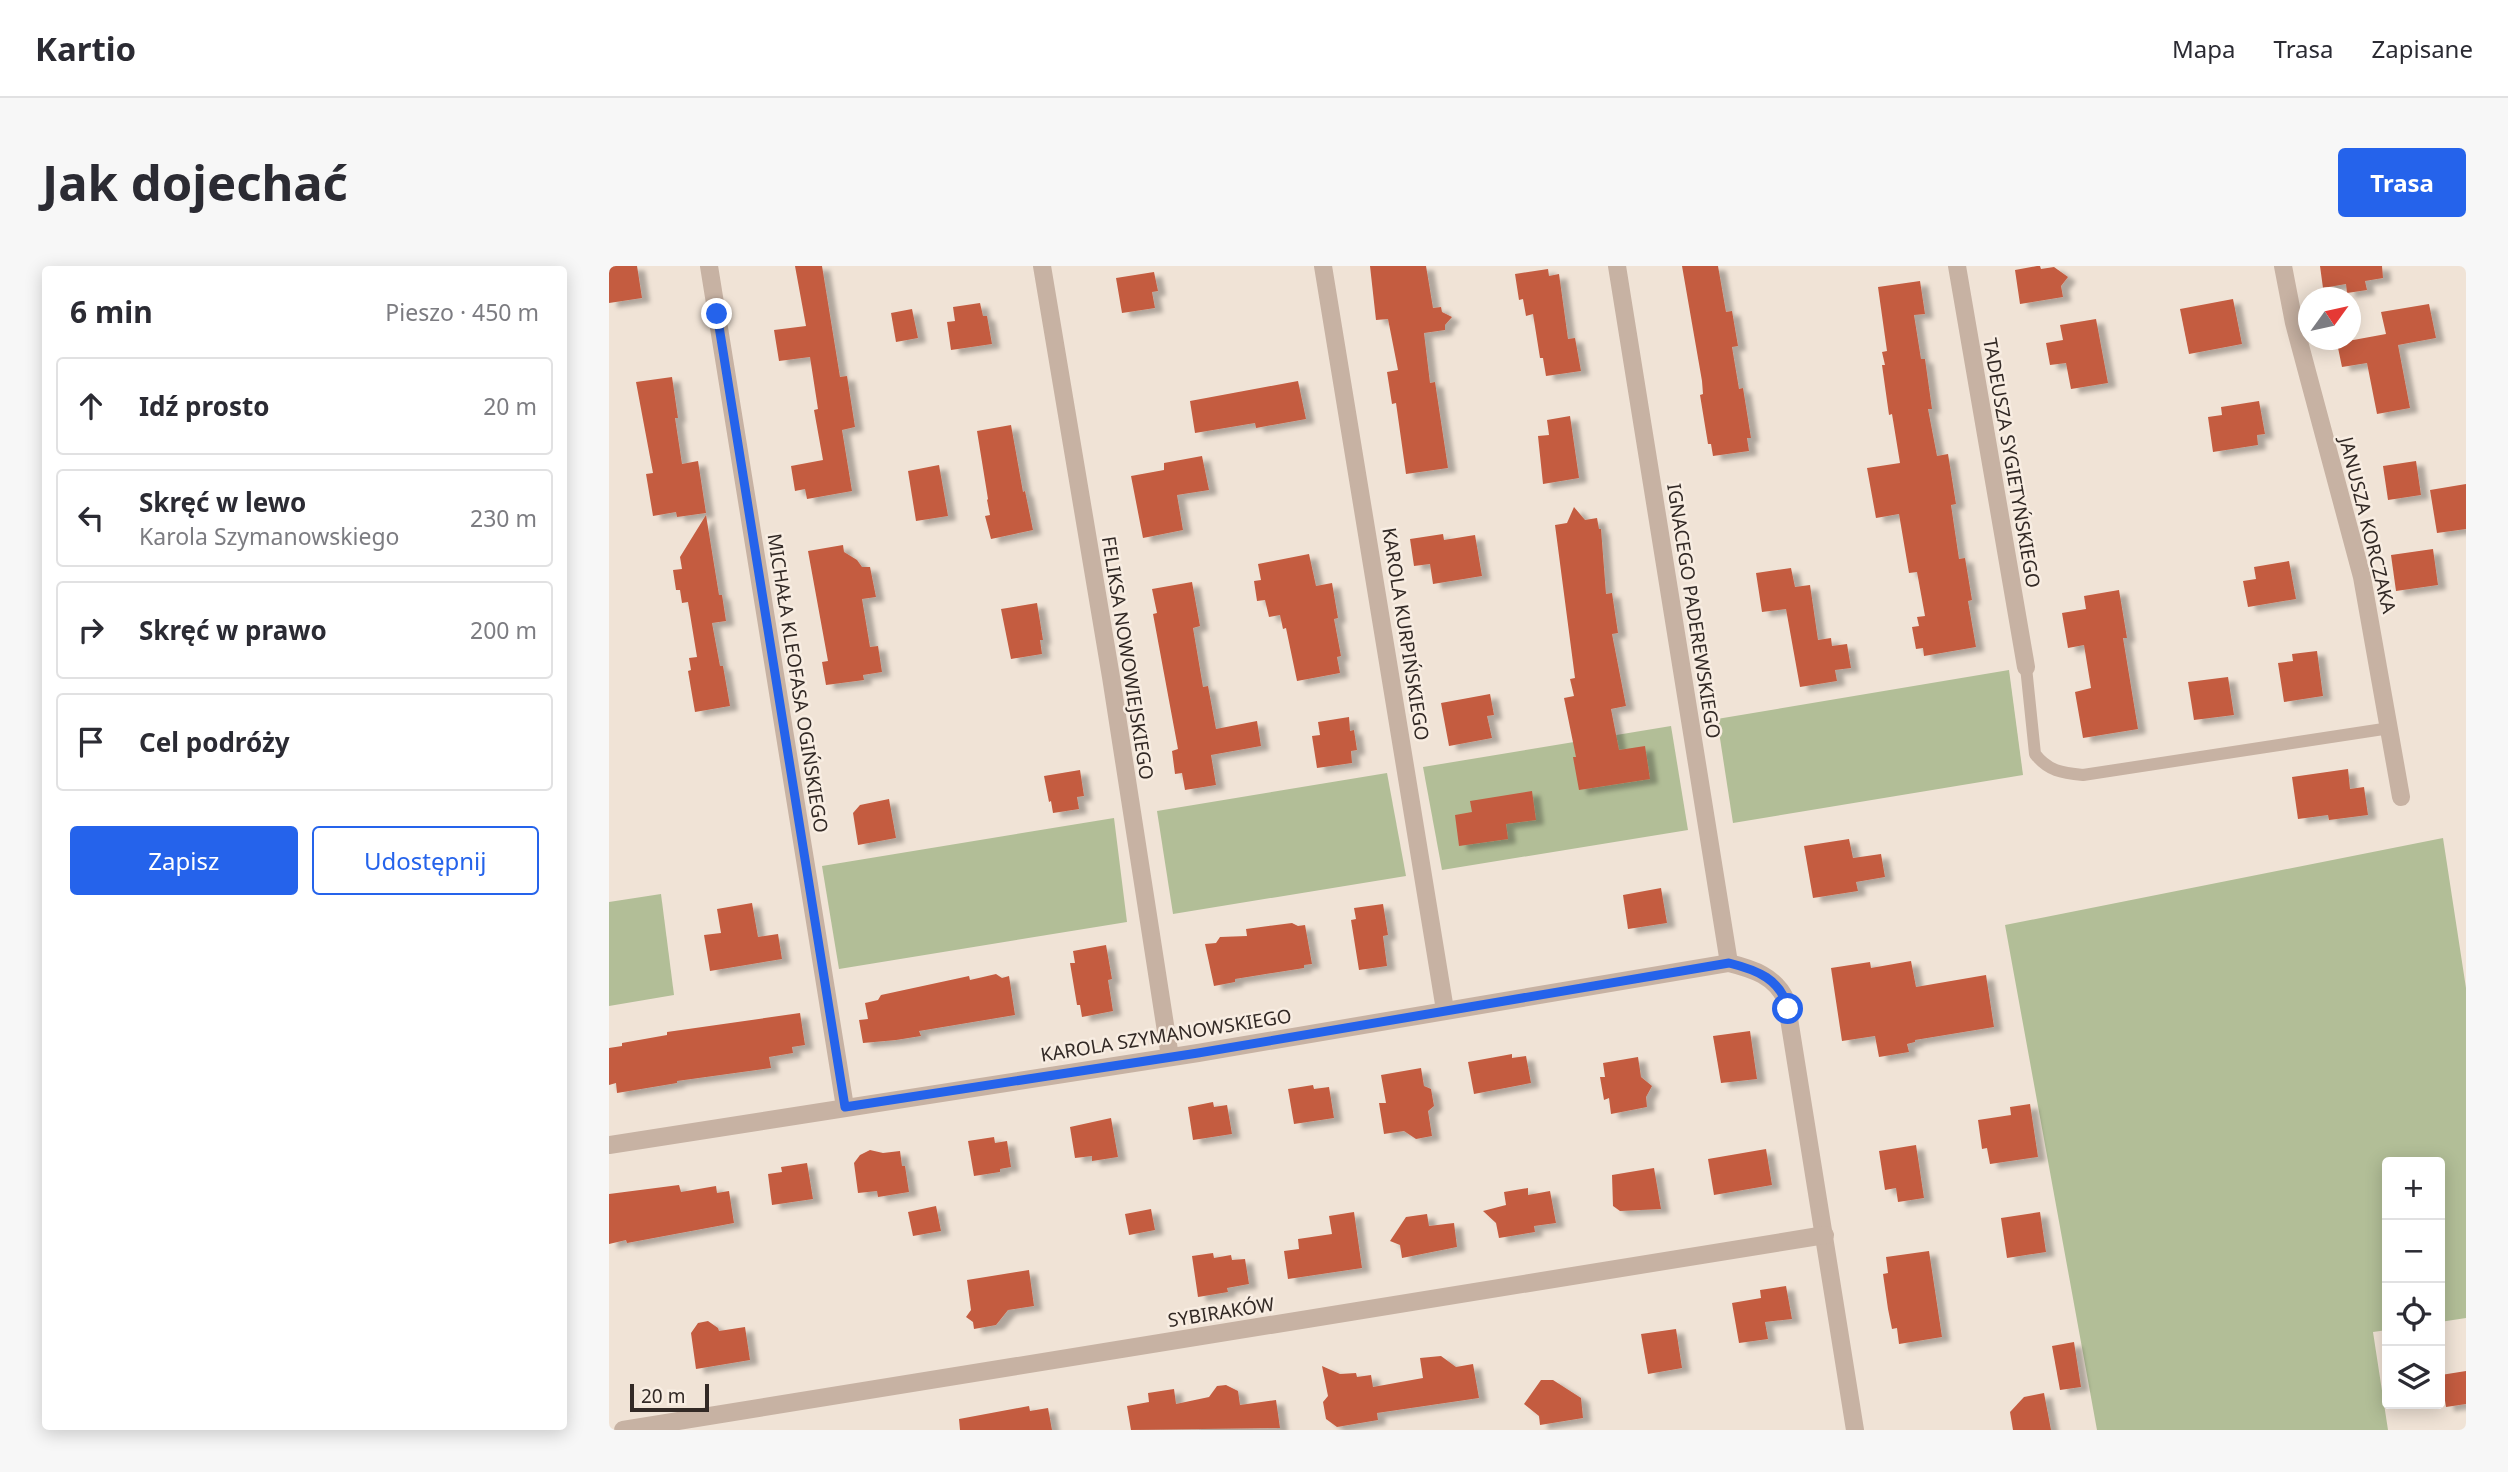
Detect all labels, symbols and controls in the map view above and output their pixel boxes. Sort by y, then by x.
text: Kartio [35,26,136,71]
text: Mapa [2172,32,2236,65]
text: Trasa [2274,32,2334,65]
text: Zapisane [2372,32,2473,65]
button: Trasa [2338,148,2466,217]
text: Jak dojechać [42,149,348,215]
north arrow [2298,287,2361,350]
text: 6 min [70,291,153,332]
text: Pieszo · 450 m [385,296,539,328]
route end [701,298,732,329]
street label: TADEUSZA SYGIETYŃSKIEGO [1977,336,2047,590]
icon: ahead [72,387,110,425]
text: Idź prosto [139,388,270,424]
text: 20 m [483,390,537,422]
street label: JANUSZA KORCZAKA [2333,432,2403,617]
street label: IGNACEGO PADEREWSKIEGO [1661,482,1727,740]
text: Skręć w lewo [139,484,306,520]
icon: left [72,499,110,537]
text: 230 m [470,502,537,534]
text: Karola Szymanowskiego [139,520,400,552]
street label: KAROLA KURPIŃSKIEGO [1376,526,1436,742]
street label: MICHAŁA KLEOFASA OGIŃSKIEGO [761,532,835,834]
street label: FELIKSA NOWOWIEJSKIEGO [1096,534,1160,782]
icon: right [72,611,110,649]
text: Skręć w prawo [139,612,327,648]
text: 200 m [470,614,537,646]
icon: arrive [72,723,110,761]
text: Cel podróży [139,724,290,760]
button: Zapisz [70,826,298,895]
button: Udostępnij [312,826,539,895]
route start [1772,993,1803,1024]
street label: KAROLA SZYMANOWSKIEGO [1039,1002,1293,1068]
map controls [2382,1157,2445,1409]
button: + [2382,1157,2445,1220]
button: − [2382,1220,2445,1283]
button: locate [2382,1283,2445,1346]
street label: SYBIRAKÓW [1166,1291,1277,1333]
button: layers [2382,1346,2445,1409]
scale bar [630,1381,709,1413]
text: 20 m [641,1383,685,1409]

